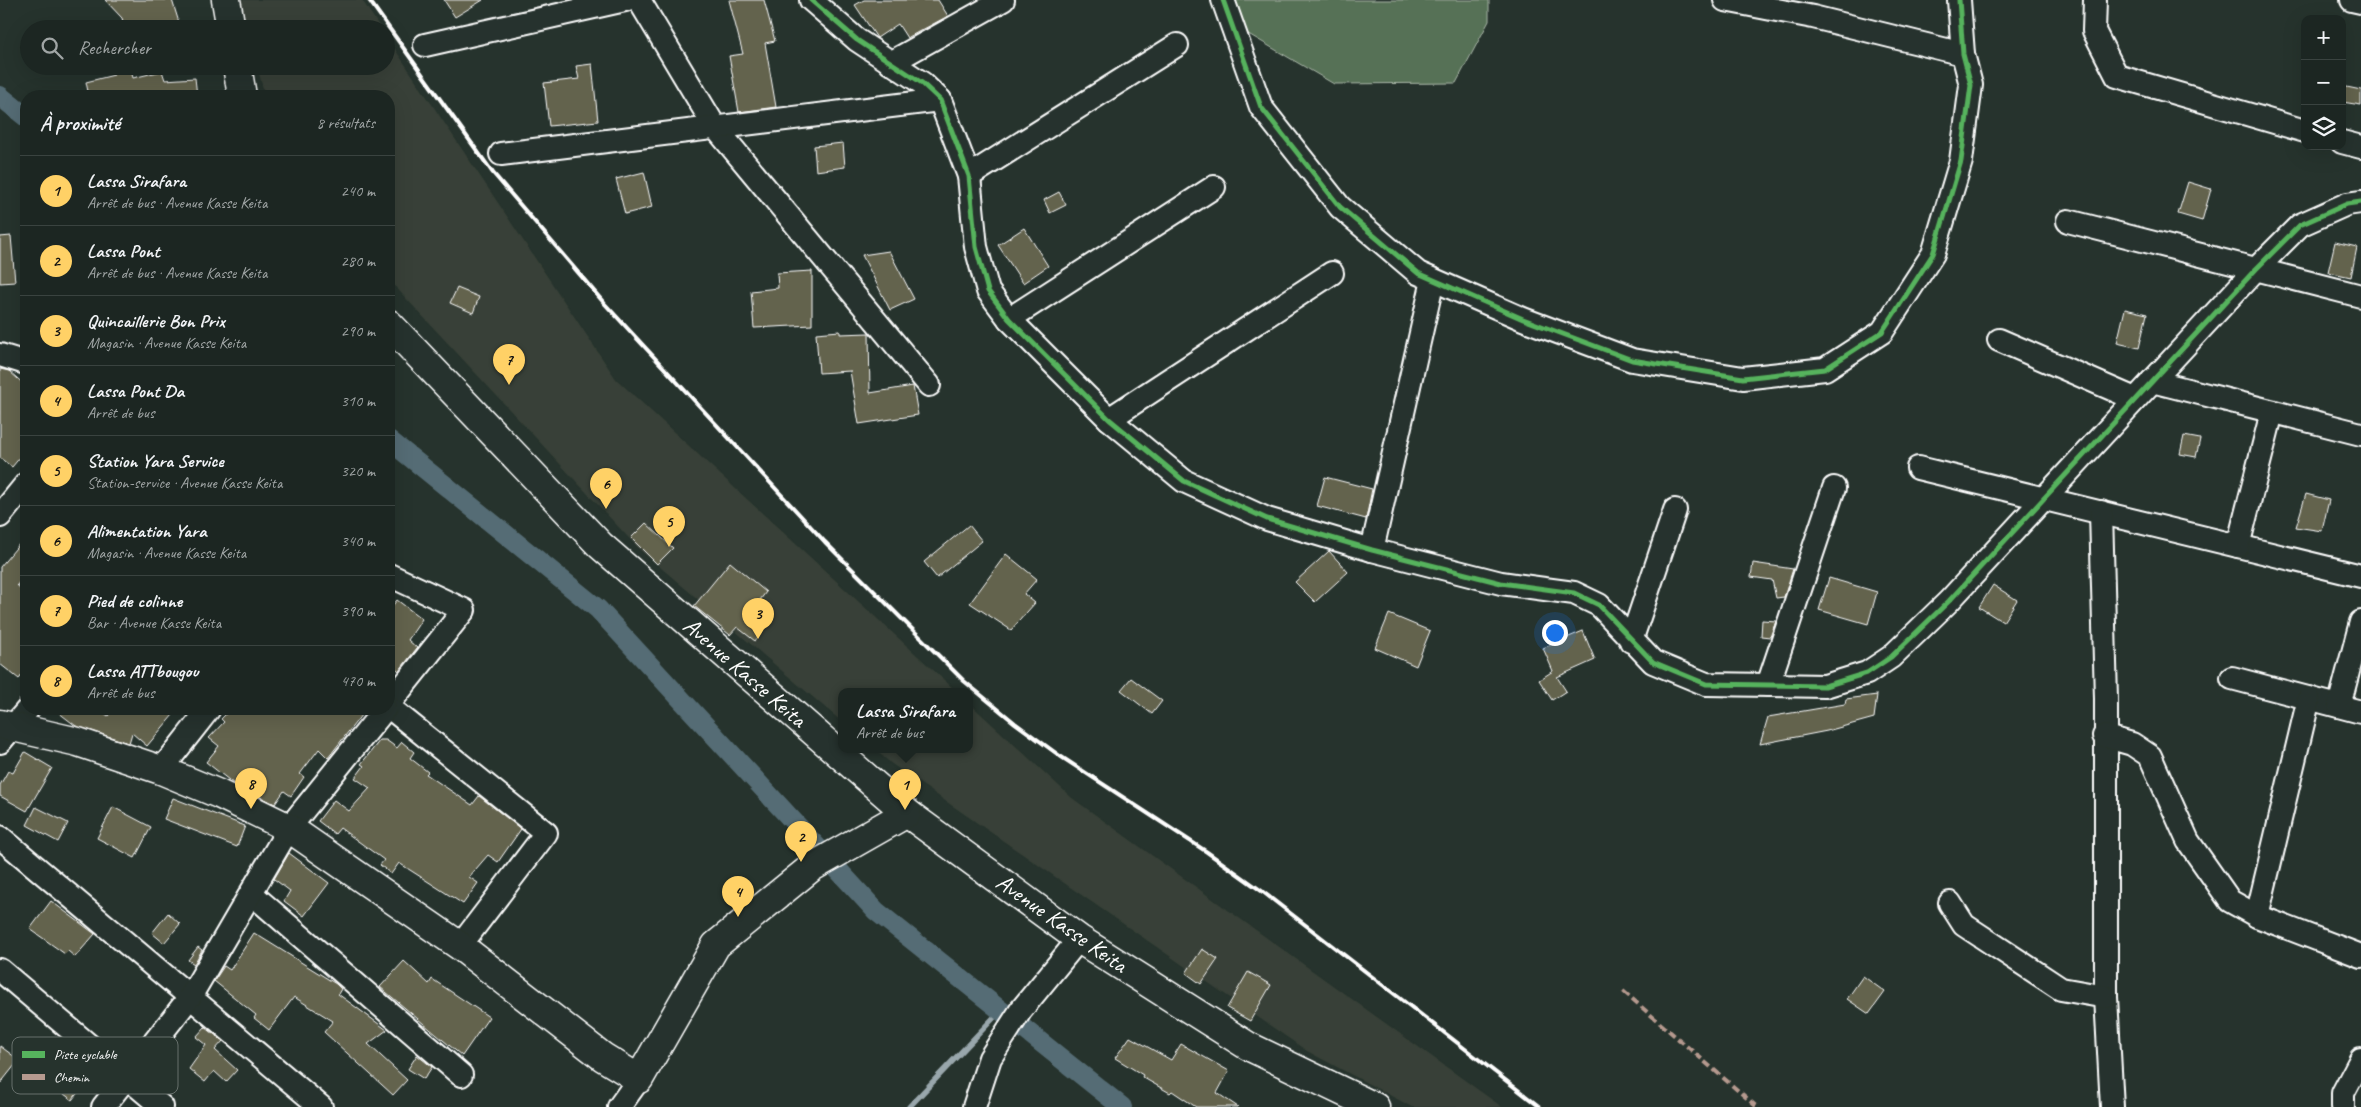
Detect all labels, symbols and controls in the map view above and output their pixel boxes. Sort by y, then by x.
map controls [2301,15,2346,150]
button: + [2301,15,2346,60]
search box [20,20,395,75]
icon: search [38,34,66,62]
text: Rechercher [78,36,151,60]
button: − [2301,60,2346,105]
button: layers [2301,105,2346,150]
text: À proximité [40,110,120,136]
text: 8 résultats [316,113,375,133]
text: Lassa Sirafara [87,169,186,193]
text: 1 [52,181,60,201]
text: 240 m [341,181,375,201]
text: Arrêt de bus · Avenue Kasse Keita [87,193,267,213]
text: Lassa Pont [87,239,160,263]
text: 2 [52,251,60,271]
text: 280 m [341,251,375,271]
text: Arrêt de bus · Avenue Kasse Keita [87,263,267,283]
text: Quincaillerie Bon Prix [87,309,225,333]
text: 3 [52,321,60,341]
text: 290 m [341,321,375,341]
text: Magasin · Avenue Kasse Keita [87,333,246,353]
pin: 7 [493,344,525,385]
text: Lassa Pont Da [87,379,184,403]
text: 4 [52,391,60,411]
text: 310 m [341,391,375,411]
text: Arrêt de bus [87,403,154,423]
text: Station Yara Service [87,449,224,473]
text: 5 [53,461,59,481]
text: 320 m [341,461,375,481]
pin: 6 [590,468,622,509]
text: Station-service · Avenue Kasse Keita [87,473,282,493]
pin: 5 [653,506,685,547]
text: Alimentation Yara [87,519,206,543]
text: 6 [52,531,60,551]
text: 340 m [341,531,375,551]
text: Magasin · Avenue Kasse Keita [87,543,246,563]
text: Pied de colinne [87,589,182,613]
pin: 3 [742,598,774,639]
text: 7 [52,601,60,621]
text: 390 m [341,601,375,621]
street label: Avenue Kasse Keita [677,610,814,735]
text: Bar · Avenue Kasse Keita [87,613,221,633]
your location [1542,620,1568,646]
text: Lassa ATTbougou [87,659,198,683]
text: 8 [52,671,60,691]
text: 470 m [341,671,375,691]
text: Arrêt de bus [87,683,154,703]
popup [838,688,973,753]
text: Lassa Sirafara [856,699,955,723]
text: Arrêt de bus [856,723,923,743]
pin: 8 [235,768,267,809]
pin: 1 [889,769,921,810]
pin: 2 [785,821,817,862]
street label: Avenue Kasse Keita [991,867,1135,980]
pin: 4 [722,876,754,917]
legend [12,1037,178,1094]
text: Piste cyclable [54,1046,118,1063]
text: Chemin [54,1069,90,1086]

